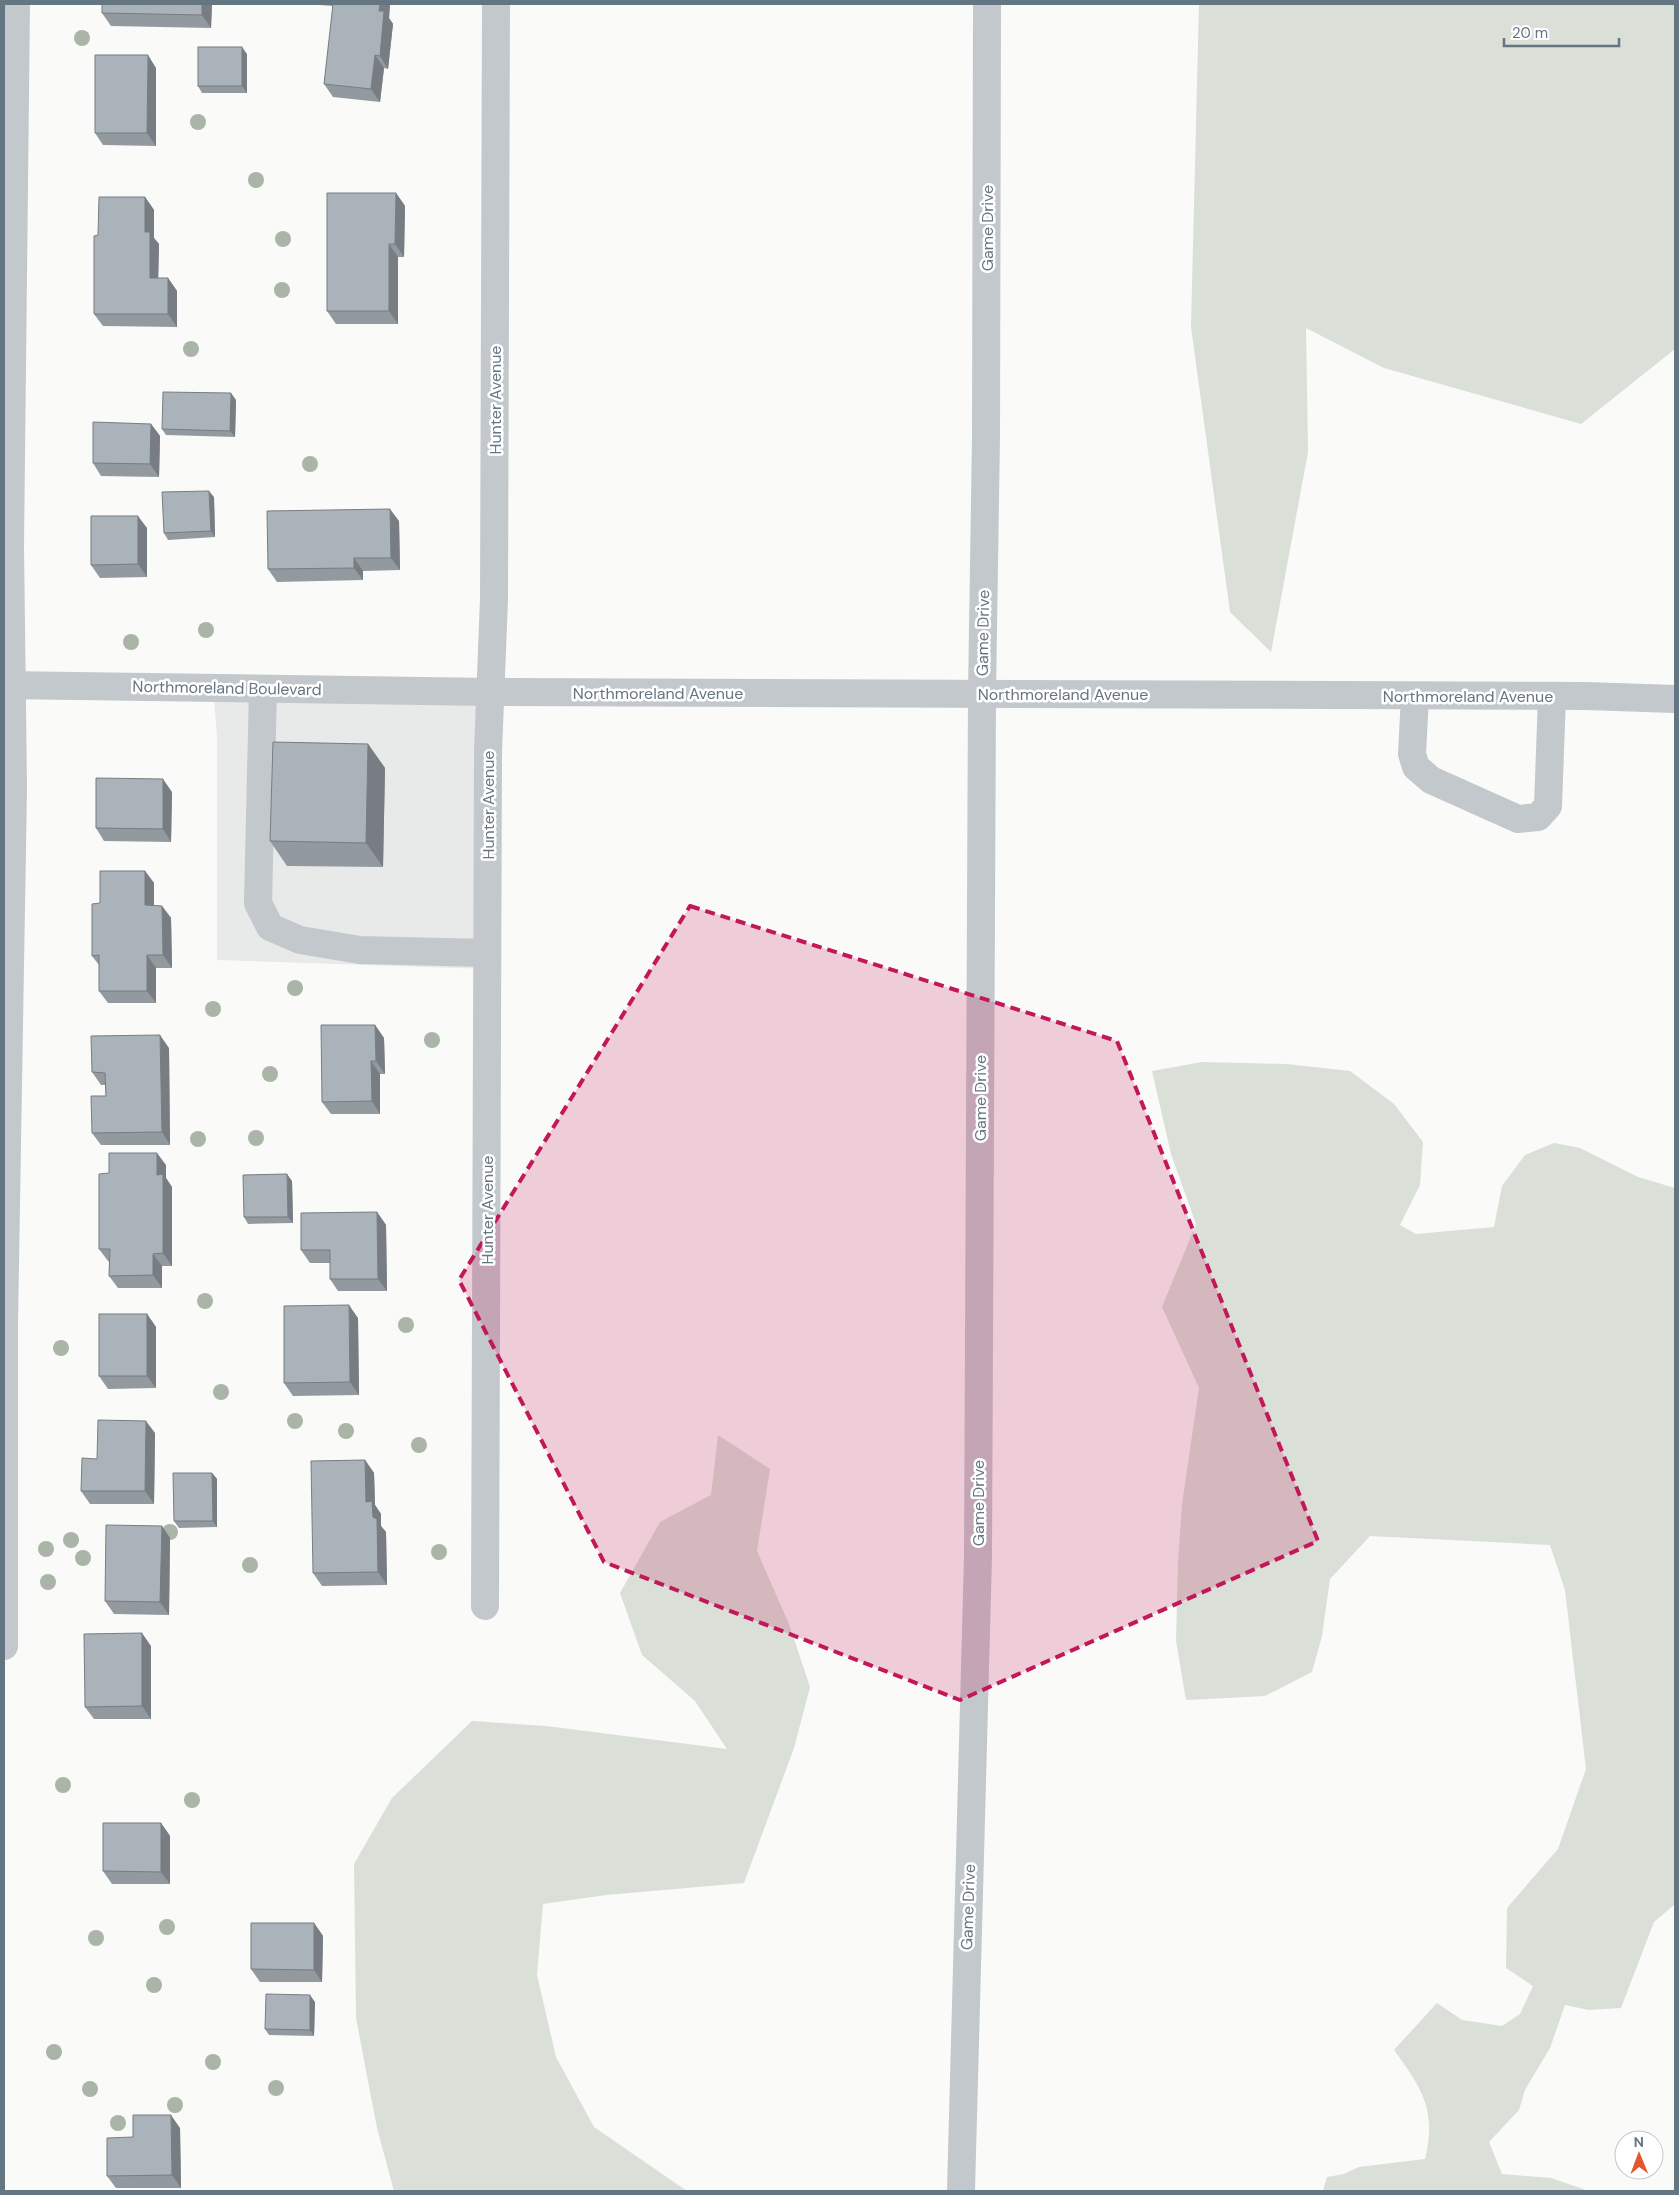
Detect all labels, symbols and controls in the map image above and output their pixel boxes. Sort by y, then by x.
scale bar [1504,15,1619,47]
text: 20 m [1512,23,1548,43]
street label: Game Drive [977,185,998,271]
street label: Hunter Avenue [485,346,506,454]
street label: Game Drive [972,590,994,676]
street label: Northmoreland Boulevard [132,676,322,700]
street label: Northmoreland Avenue [573,683,743,704]
street label: Northmoreland Avenue [978,684,1148,705]
street label: Northmoreland Avenue [1383,686,1553,707]
street label: Hunter Avenue [478,751,499,859]
street label: Game Drive [970,1055,991,1141]
street label: Hunter Avenue [477,1156,498,1264]
street label: Game Drive [968,1460,989,1546]
street label: Game Drive [956,1863,980,1951]
north arrow [1614,2130,1664,2180]
text: N [1634,2133,1644,2151]

